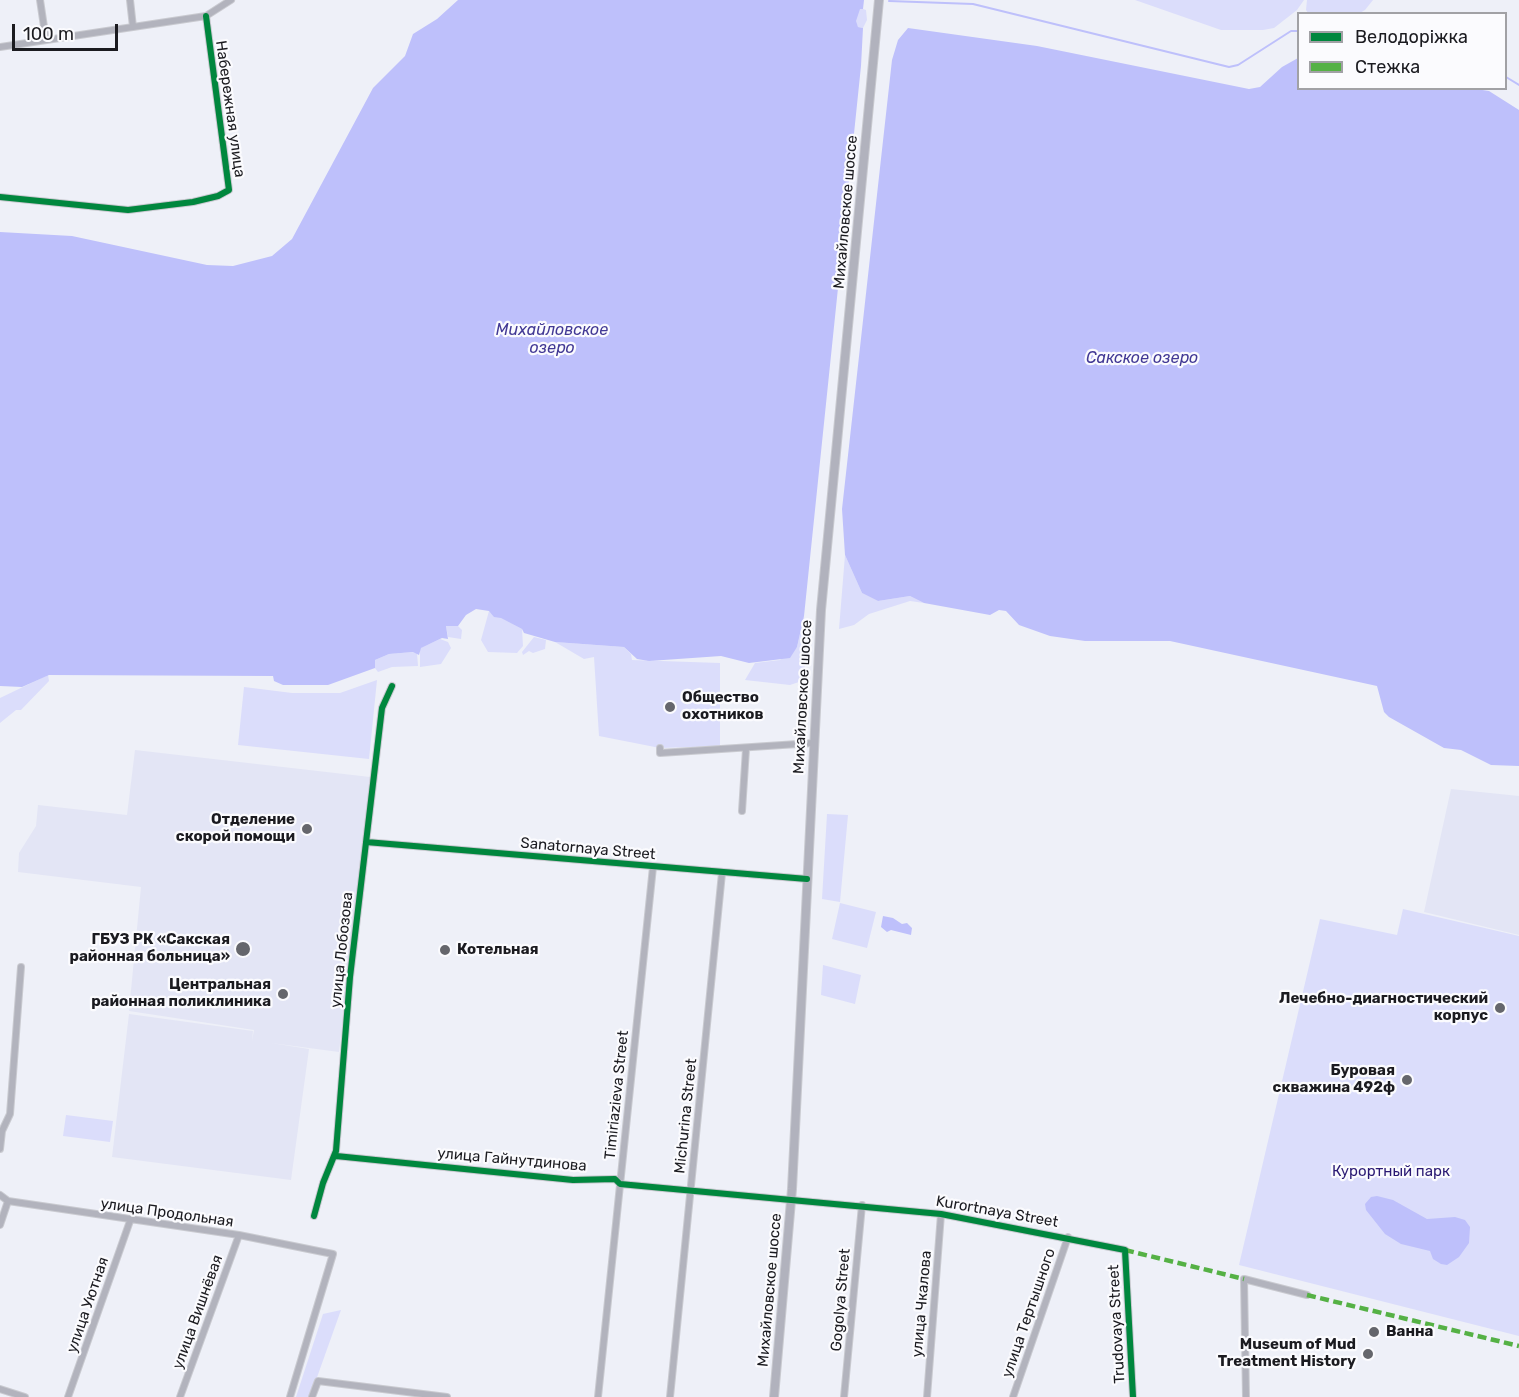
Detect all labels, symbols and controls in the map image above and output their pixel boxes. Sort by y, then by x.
scale bar [15,12,122,50]
legend [1297,12,1507,90]
text: 100 m [23,23,74,45]
text: Велодоріжка [1355,26,1468,48]
street label: Набережная улица [211,39,249,179]
text: Стежка [1355,56,1420,78]
street label: Михайловское шоссе [830,134,862,290]
water label: Михайловское озеро [496,320,608,358]
water label: Сакское озеро [1086,348,1198,368]
street label: Михайловское шоссе [790,619,816,775]
place label: Общество охотников [682,689,764,724]
marker: Общество охотников [663,700,677,714]
place label: Отделение скорой помощи [176,811,295,846]
marker: Отделение скорой помощи [300,822,314,836]
street label: Sanatornaya Street [520,834,656,864]
street label: улица Лобозова [327,891,357,1009]
place label: ГБУЗ РК «Сакская районная больница» [70,931,230,966]
marker: ГБУЗ РК «Сакская районная больница» [234,940,252,958]
place label: Котельная [457,941,539,959]
marker: Котельная [438,943,452,957]
place label: Центральная районная поликлиника [91,976,271,1011]
marker: Центральная районная поликлиника [276,987,290,1001]
place label: Лечебно-диагностический корпус [1279,990,1488,1025]
marker: Лечебно-диагностический корпус [1493,1001,1507,1015]
street label: Timiriazieva Street [601,1030,633,1160]
street label: Michurina Street [671,1058,701,1174]
place label: Буровая скважина 492ф [1273,1062,1395,1097]
marker: Буровая скважина 492ф [1400,1073,1414,1087]
street label: улица Гайнутдинова [437,1145,587,1175]
park label: Курортный парк [1332,1163,1450,1181]
street label: Kurortnaya Street [934,1192,1060,1232]
street label: улица Продольная [99,1195,235,1231]
street label: Михайловское шоссе [754,1212,786,1368]
street label: улица Тертышного [998,1246,1060,1380]
street label: Gogolya Street [828,1248,854,1352]
street label: улица Чкалова [908,1250,936,1358]
street label: улица Вишнёвая [169,1252,227,1372]
street label: улица Уютная [63,1255,113,1355]
street label: Trudovaya Street [1105,1264,1129,1384]
place label: Ванна [1386,1323,1433,1341]
marker: Ванна [1367,1325,1381,1339]
place label: Museum of Mud Treatment History [1218,1336,1356,1371]
marker: Museum of Mud Treatment History [1361,1347,1375,1361]

